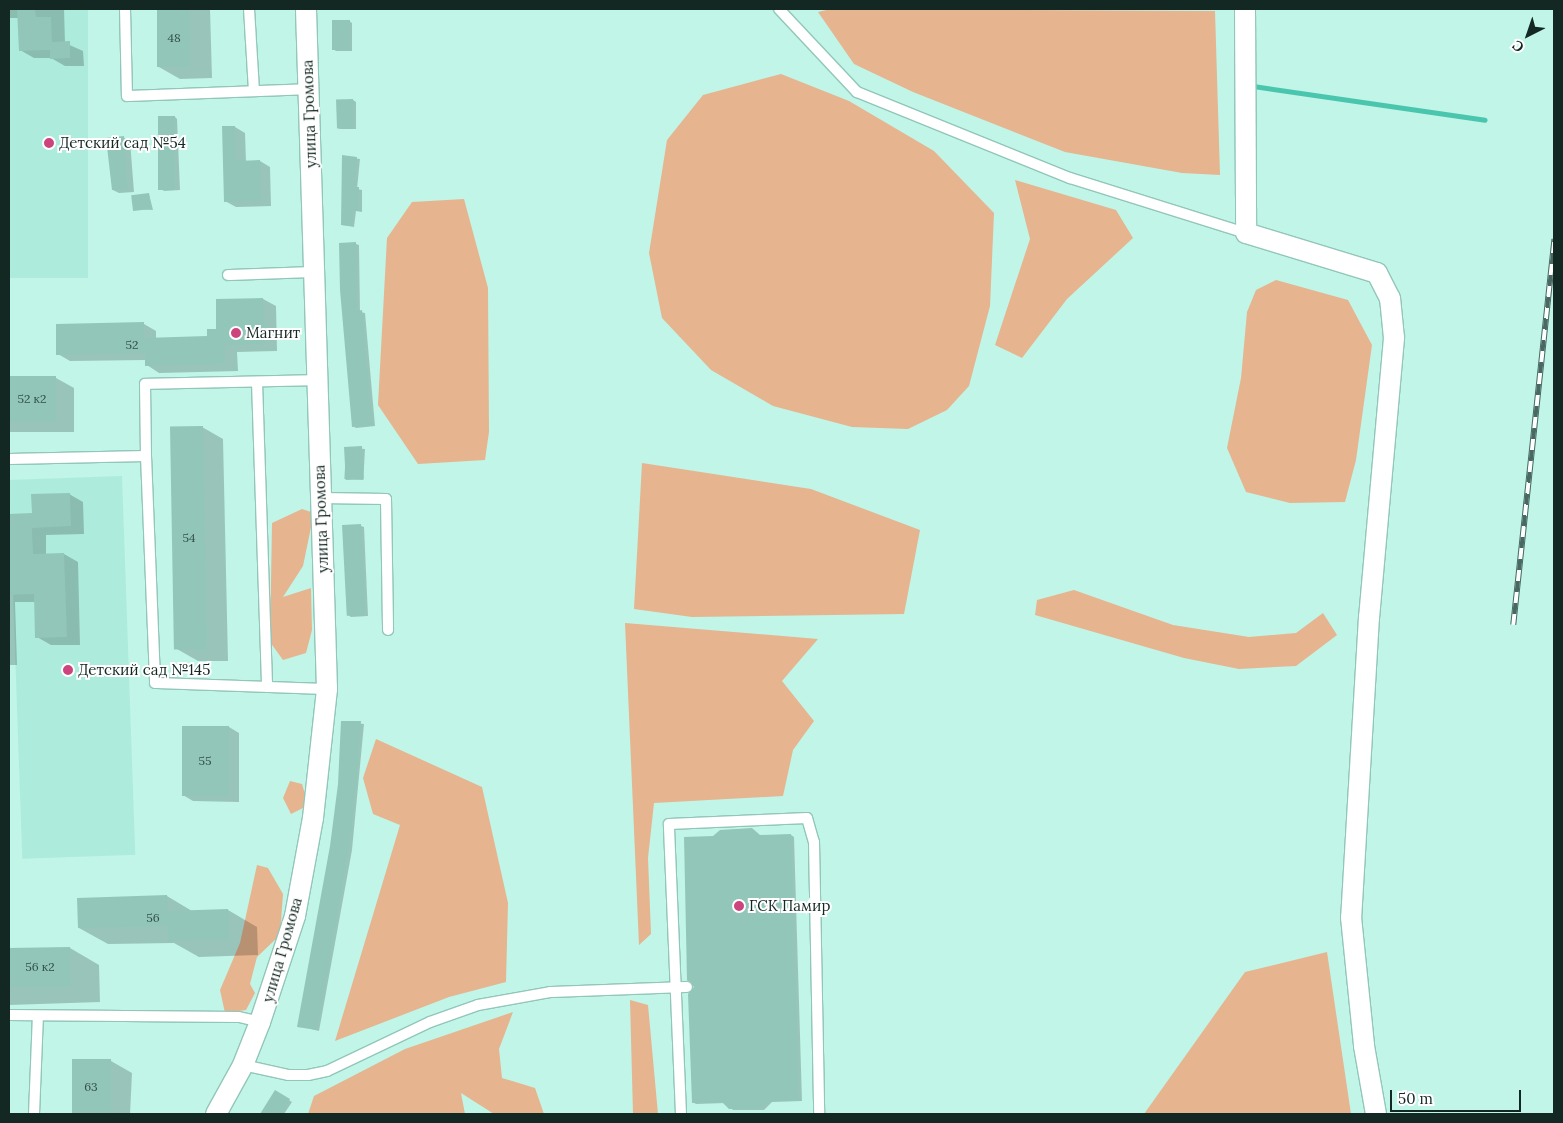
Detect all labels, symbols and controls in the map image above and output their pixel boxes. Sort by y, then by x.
north arrow [1503,10,1553,60]
house number: 48 [167,31,181,45]
text: С [1509,36,1528,56]
street label: улица Громова [298,60,320,168]
place label: Детский сад №54 [59,134,186,152]
marker: Детский сад №54 [43,137,55,149]
place label: Магнит [246,324,300,342]
marker: Магнит [230,327,242,339]
house number: 52 [126,338,138,352]
house number: 52 к2 [17,392,47,406]
street label: улица Громова [310,465,332,573]
house number: 54 [182,531,196,545]
place label: Детский сад №145 [78,661,210,679]
marker: Детский сад №145 [62,664,74,676]
house number: 55 [198,754,212,768]
street label: улица Громова [258,895,306,1005]
place label: ГСК Памир [749,897,830,915]
marker: ГСК Памир [733,900,745,912]
house number: 56 [146,911,160,925]
house number: 56 к2 [25,960,55,974]
house number: 63 [84,1080,98,1094]
scale bar [1393,1080,1524,1112]
text: 50 m [1398,1089,1433,1108]

